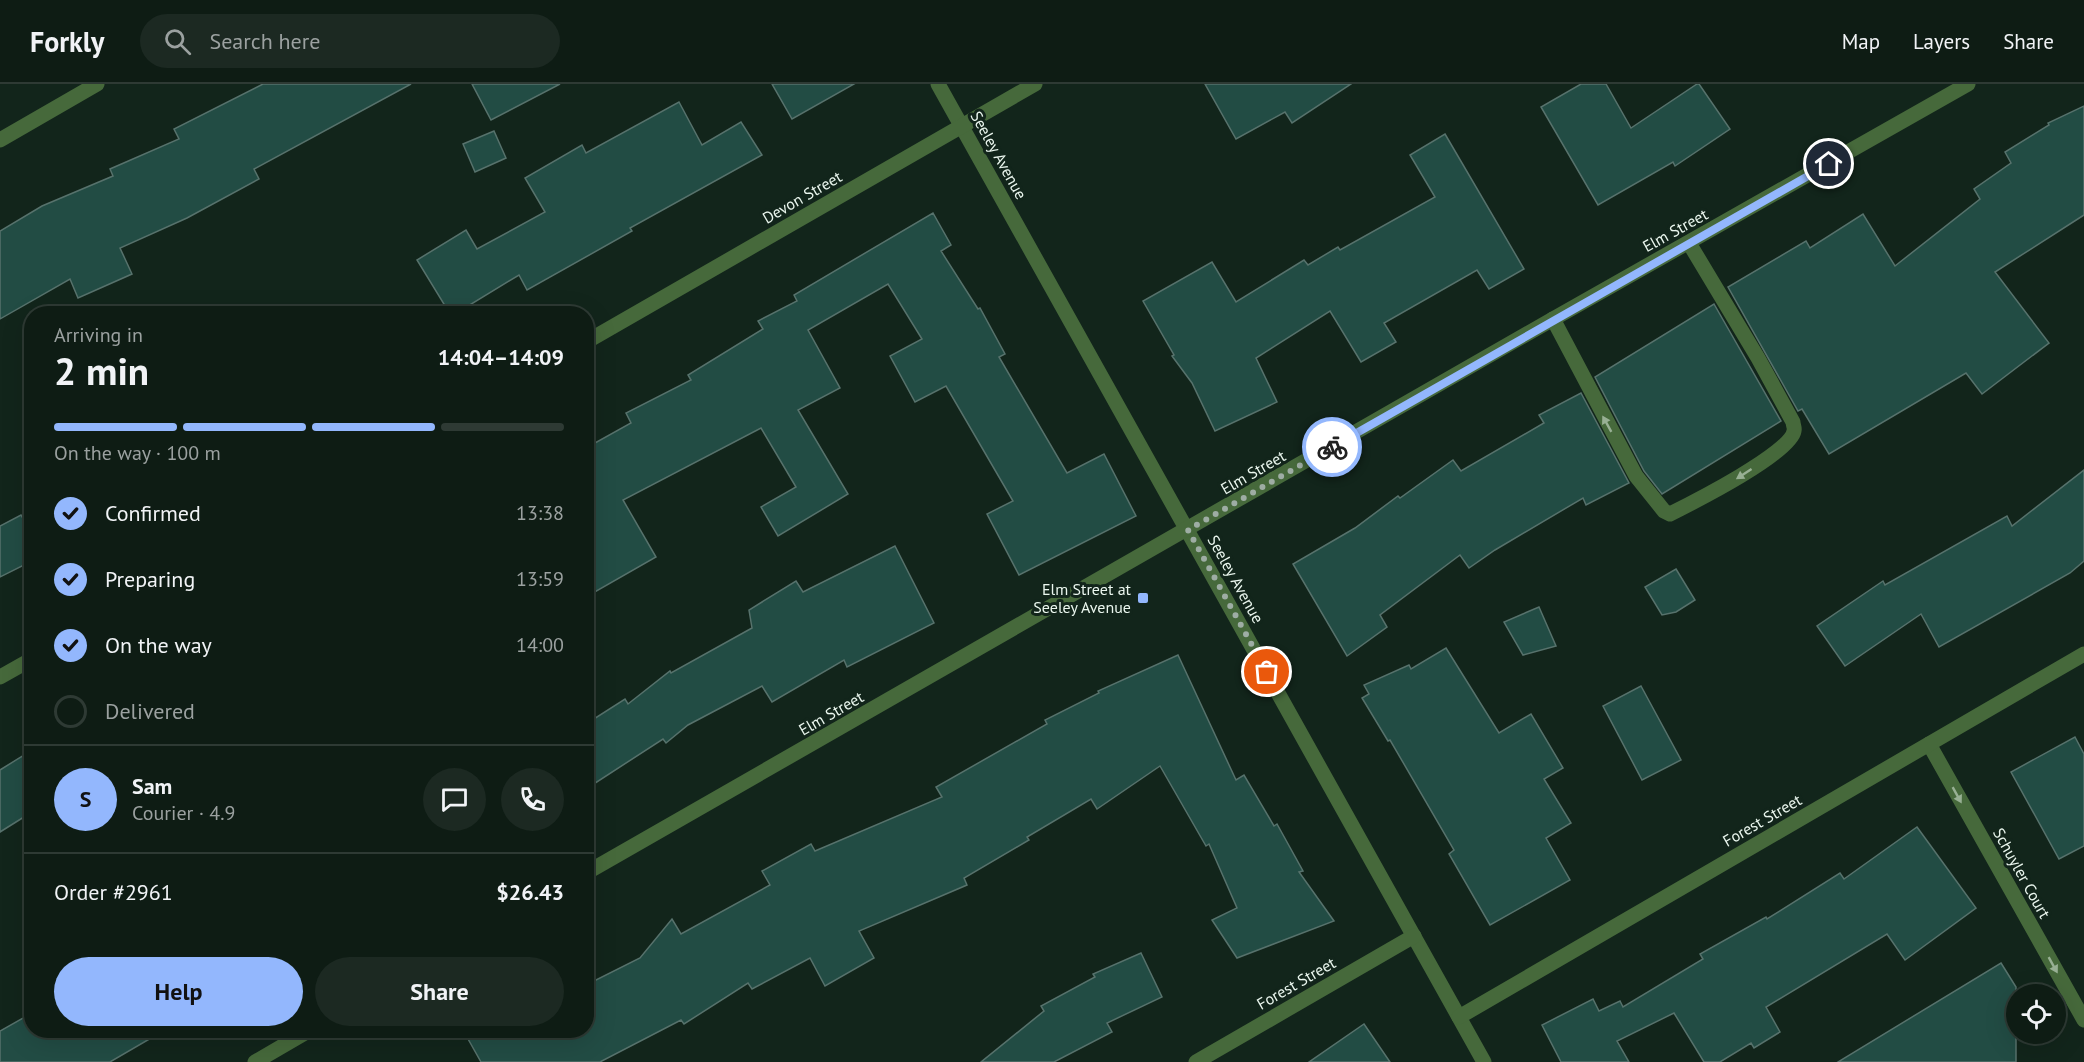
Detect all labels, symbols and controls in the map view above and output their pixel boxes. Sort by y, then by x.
search box [140,14,560,68]
text: Forkly [30,23,104,60]
icon: search [161,25,194,58]
text: Search here [209,27,320,55]
text: Map [1842,28,1880,55]
text: Layers [1913,28,1970,55]
text: Share [2003,28,2054,55]
street label: Seeley Avenue [967,107,1031,203]
pin [1803,138,1854,189]
icon: home [1812,147,1845,180]
street label: Devon Street [759,166,846,228]
street label: Elm Street [1639,204,1712,256]
text: Arriving in [54,322,143,348]
text: 14:04–14:09 [438,343,564,371]
text: 2 min [54,345,149,396]
one-way arrow [1602,415,1612,432]
courier [1302,417,1362,477]
icon: bike [1316,431,1349,464]
text: On the way · 100 m [54,440,221,466]
street label: Elm Street [1217,445,1289,499]
one-way arrow [1736,468,1752,479]
icon: check [54,497,87,530]
text: Confirmed [105,499,201,527]
text: 13:38 [516,500,564,526]
street label: Seeley Avenue [1204,531,1268,627]
icon: check [54,563,87,596]
text: Preparing [105,565,195,593]
text: 13:59 [516,566,564,592]
place label: Elm Street at Seeley Avenue [1033,579,1132,617]
marker: Elm Street at Seeley Avenue [1136,591,1150,605]
icon: check [54,629,87,662]
text: On the way [105,631,212,659]
text: 14:00 [516,632,564,658]
pin [1241,646,1292,697]
icon: bag [1250,655,1283,688]
street label: Elm Street [795,686,867,740]
text: Delivered [105,697,195,725]
button: chat [423,768,486,831]
button: phone [501,768,564,831]
text: Sam [132,772,172,800]
text: S [80,785,91,813]
one-way arrow [1952,786,1962,803]
street label: Forest Street [1719,789,1805,851]
text: Courier · 4.9 [132,800,235,826]
street label: Schuyler Court [1989,824,2055,922]
text: Order #2961 [54,878,173,906]
text: $26.43 [496,878,564,906]
street label: Forest Street [1253,952,1339,1014]
one-way arrow [2048,956,2058,973]
button: Help [54,957,303,1026]
button: Share [315,957,564,1026]
map controls [2006,984,2066,1044]
button: locate [2006,984,2066,1044]

